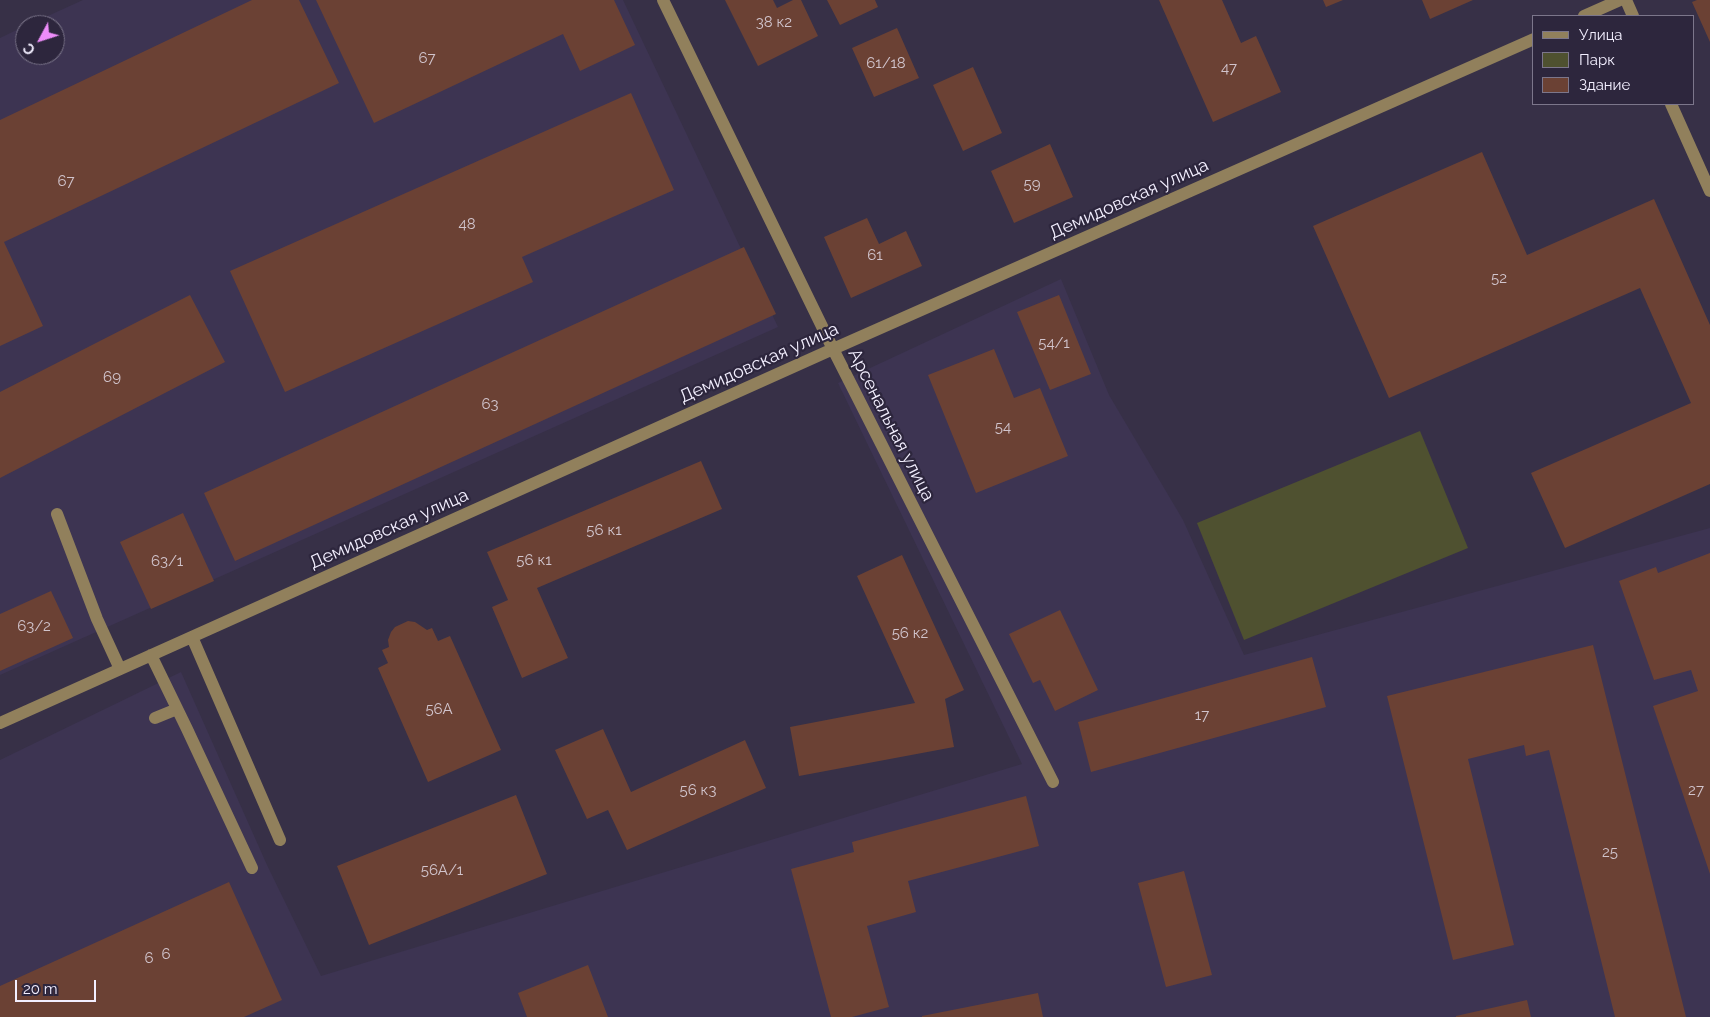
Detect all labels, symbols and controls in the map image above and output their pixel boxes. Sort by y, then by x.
house number: 38 к2 [756,13,792,31]
north arrow [15,15,65,65]
legend [1532,15,1695,105]
text: Улица [1579,26,1623,44]
text: С [20,40,38,58]
house number: 67 [418,49,436,67]
text: Парк [1579,51,1615,69]
house number: 61/18 [866,54,906,72]
house number: 47 [1221,59,1237,77]
text: Здание [1579,76,1630,94]
street label: Демидовская улица [1046,154,1212,244]
house number: 67 [57,172,75,190]
house number: 59 [1024,175,1040,193]
house number: 48 [458,215,476,233]
house number: 61 [867,246,883,264]
house number: 52 [1491,269,1507,287]
street label: Демидовская улица [676,318,842,408]
house number: 54/1 [1038,334,1070,352]
street label: Арсенальная улица [843,345,939,505]
house number: 69 [103,368,121,386]
house number: 63 [481,395,499,413]
house number: 54 [995,418,1011,436]
street label: Демидовская улица [306,484,472,574]
house number: 56 к1 [586,521,622,539]
house number: 56 к1 [516,551,552,569]
house number: 63/1 [151,552,183,570]
house number: 63/2 [17,617,51,635]
house number: 56 к2 [892,624,928,642]
house number: 56А [425,700,453,718]
house number: 17 [1195,706,1209,724]
house number: 56 к3 [680,781,716,799]
house number: 27 [1688,781,1704,799]
house number: 25 [1602,843,1618,861]
house number: 56А/1 [421,861,463,879]
house number: 6 [161,945,171,963]
house number: 6 [144,949,154,967]
scale bar [18,970,99,1002]
text: 20 m [23,980,58,998]

